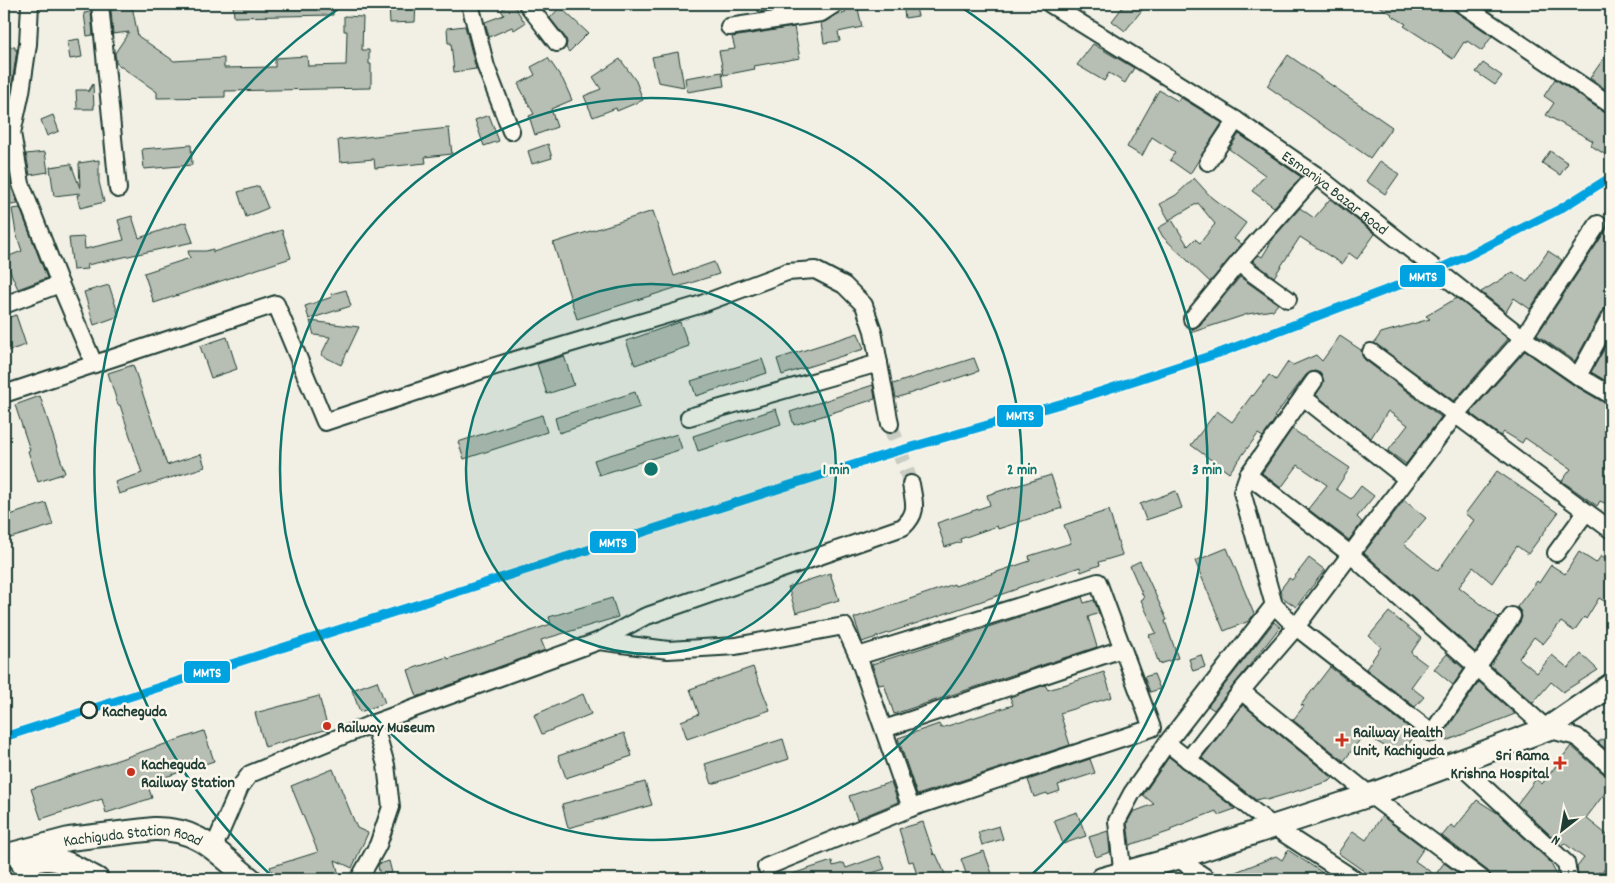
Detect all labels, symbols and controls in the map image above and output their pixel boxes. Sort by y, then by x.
street label: Esmaniya Bazar Road [1276,146,1392,242]
line badge: MMTS [1399,264,1446,288]
text: MMTS [1409,268,1437,288]
line badge: MMTS [996,404,1044,428]
text: MMTS [1006,407,1034,427]
centre of rings [642,460,660,478]
text: 1 min [823,460,849,482]
text: 2 min [1007,460,1037,482]
text: 3 min [1192,460,1222,482]
line badge: MMTS [589,530,637,554]
text: MMTS [599,534,627,554]
line badge: MMTS [183,660,231,684]
text: MMTS [193,664,221,684]
marker: Kacheguda [80,701,98,719]
place label: Kacheguda [102,701,168,724]
place label: Railway Museum [337,717,435,740]
marker: Railway Museum [321,720,333,732]
place label: Railway Health Unit, Kachiguda [1353,722,1446,763]
marker: Railway Health Unit, Kachiguda [1335,733,1349,747]
place label: Sri Rama Krishna Hospital [1451,745,1550,786]
place label: Kacheguda Railway Station [141,754,235,795]
marker: Sri Rama Krishna Hospital [1553,756,1567,770]
marker: Kacheguda Railway Station [125,766,137,778]
north arrow [1538,806,1588,856]
street label: Kachiguda Station Road [61,820,206,854]
text: N [1548,829,1564,850]

